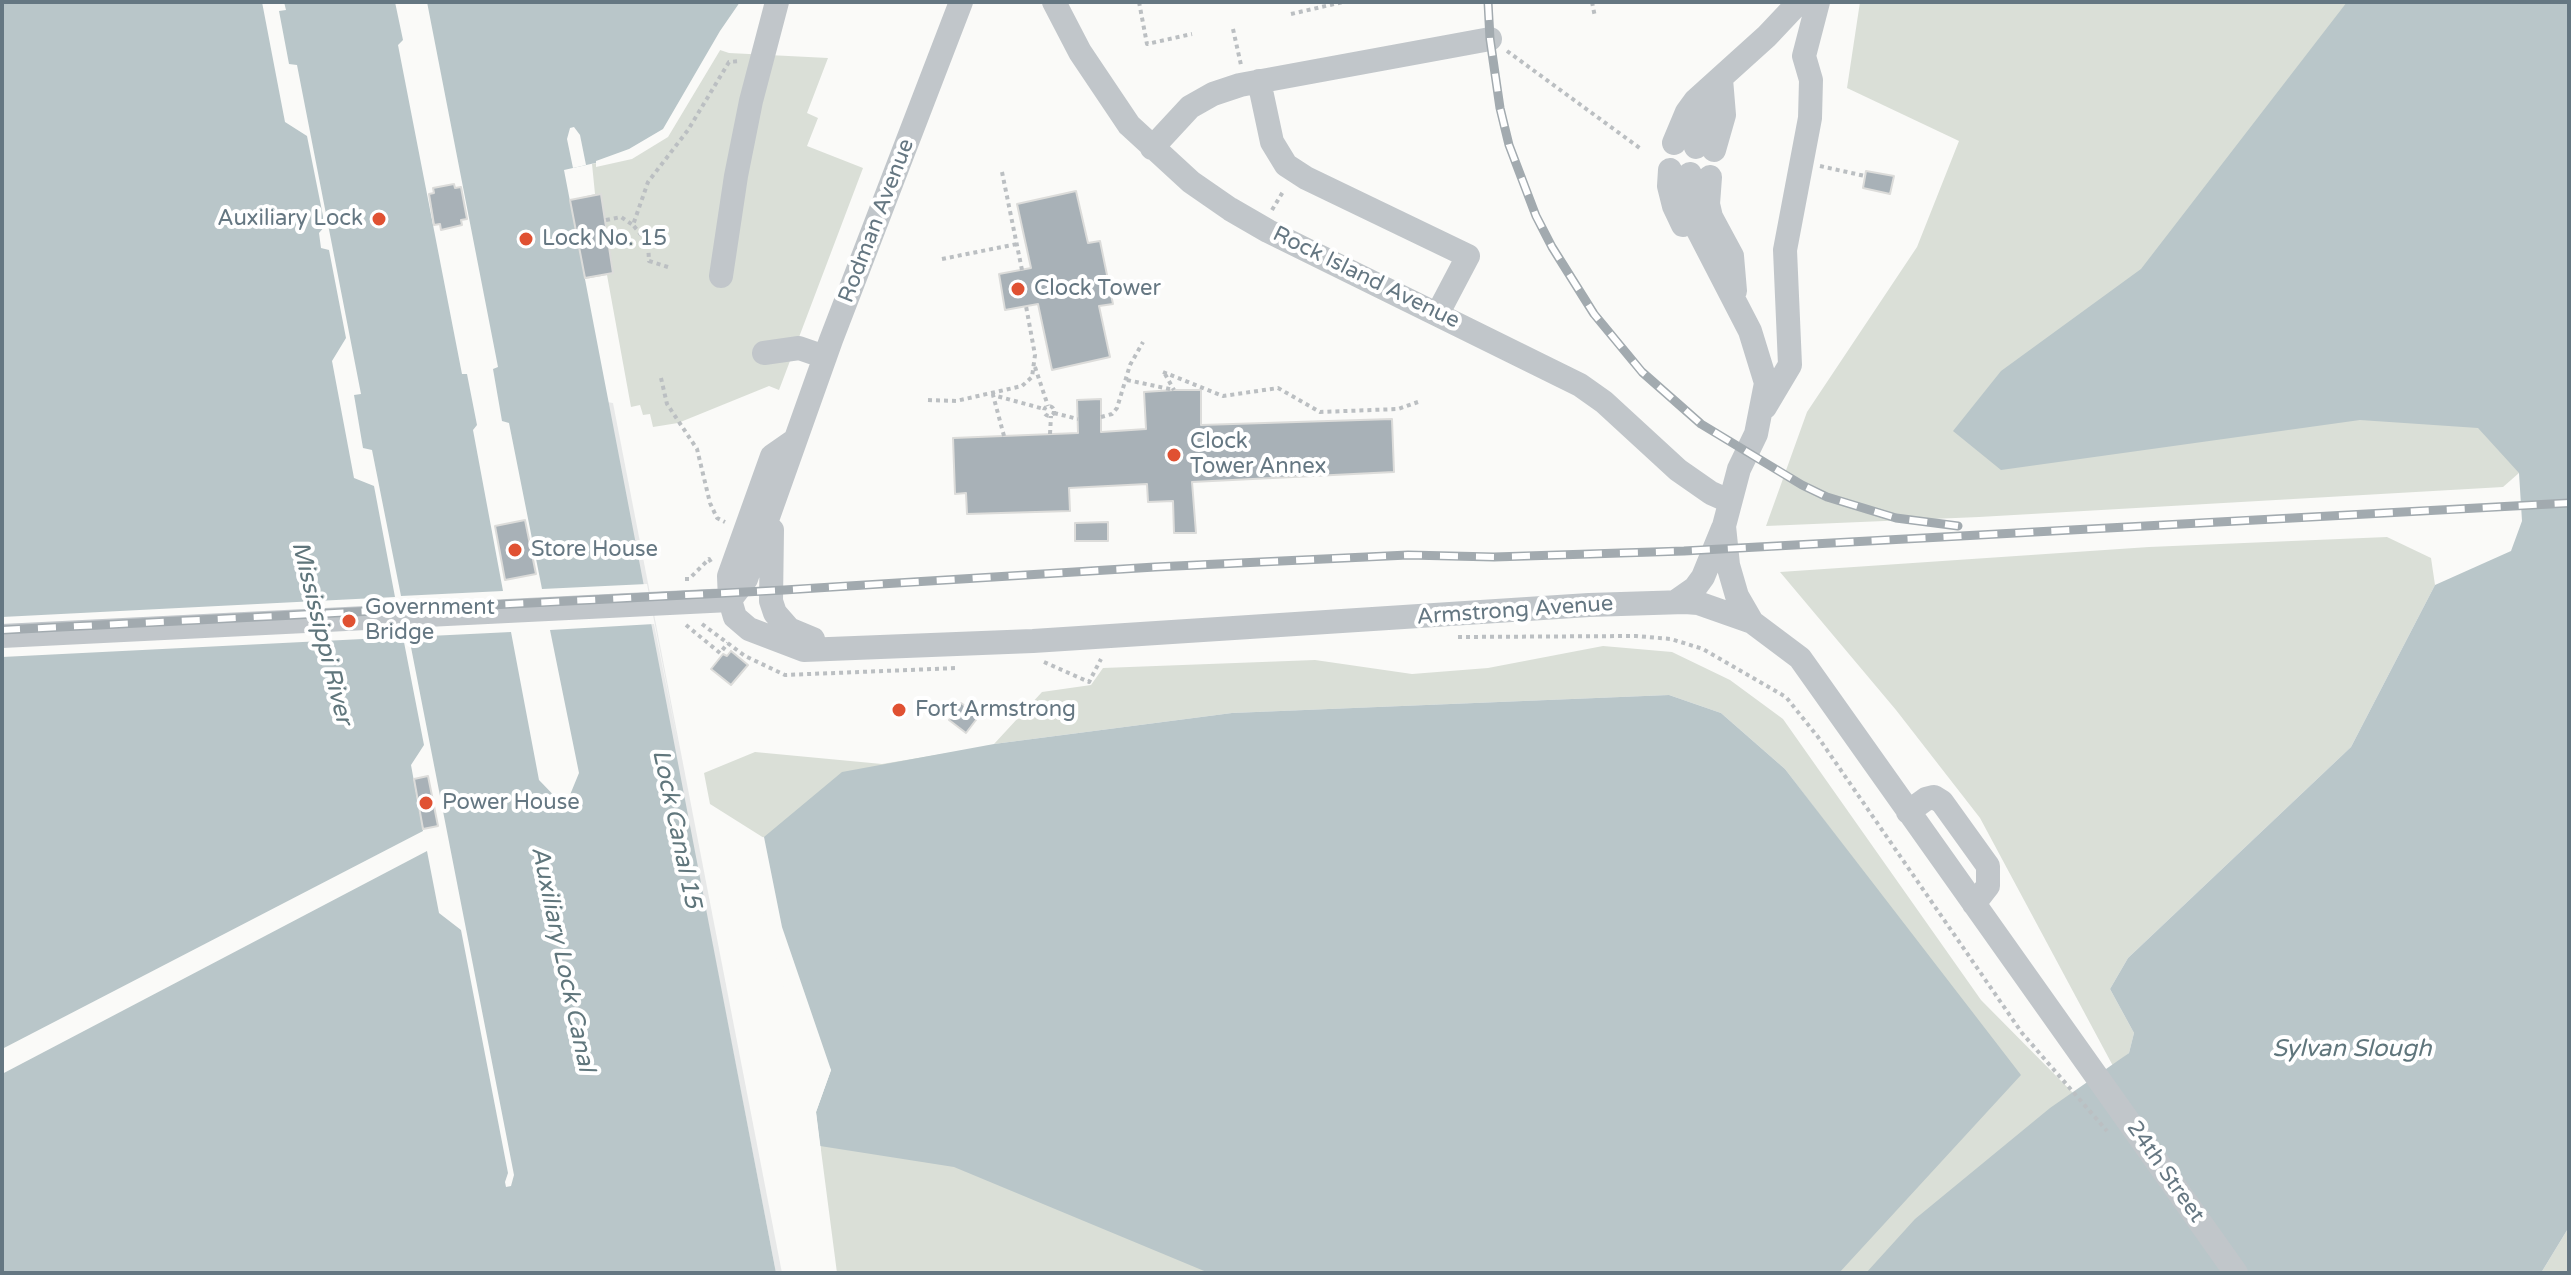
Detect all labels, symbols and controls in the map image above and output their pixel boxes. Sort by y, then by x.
street label: Rodman Avenue [834,135,920,307]
place label: Auxiliary Lock [217,206,363,232]
marker: Auxiliary Lock [370,210,388,228]
street label: Rock Island Avenue [1268,221,1464,335]
place label: Lock No. 15 [542,226,667,252]
marker: Lock No. 15 [517,230,535,248]
place label: Clock Tower [1034,276,1161,302]
marker: Clock Tower [1009,280,1027,298]
place label: Clock Tower Annex [1190,429,1326,480]
marker: Clock Tower Annex [1165,446,1183,464]
place label: Store House [531,537,658,563]
water label: Mississippi River [284,538,358,728]
marker: Store House [506,541,524,559]
street label: Armstrong Avenue [1416,591,1614,631]
place label: Government Bridge [365,595,495,646]
marker: Government Bridge [340,612,358,630]
place label: Fort Armstrong [915,697,1076,723]
marker: Fort Armstrong [890,701,908,719]
water label: Lock Canal 15 [645,747,707,911]
place label: Power House [442,790,580,816]
marker: Power House [417,794,435,812]
water label: Auxiliary Lock Canal [524,844,600,1074]
water label: Sylvan Slough [2272,1036,2432,1064]
street label: 24th Street [2120,1116,2210,1228]

